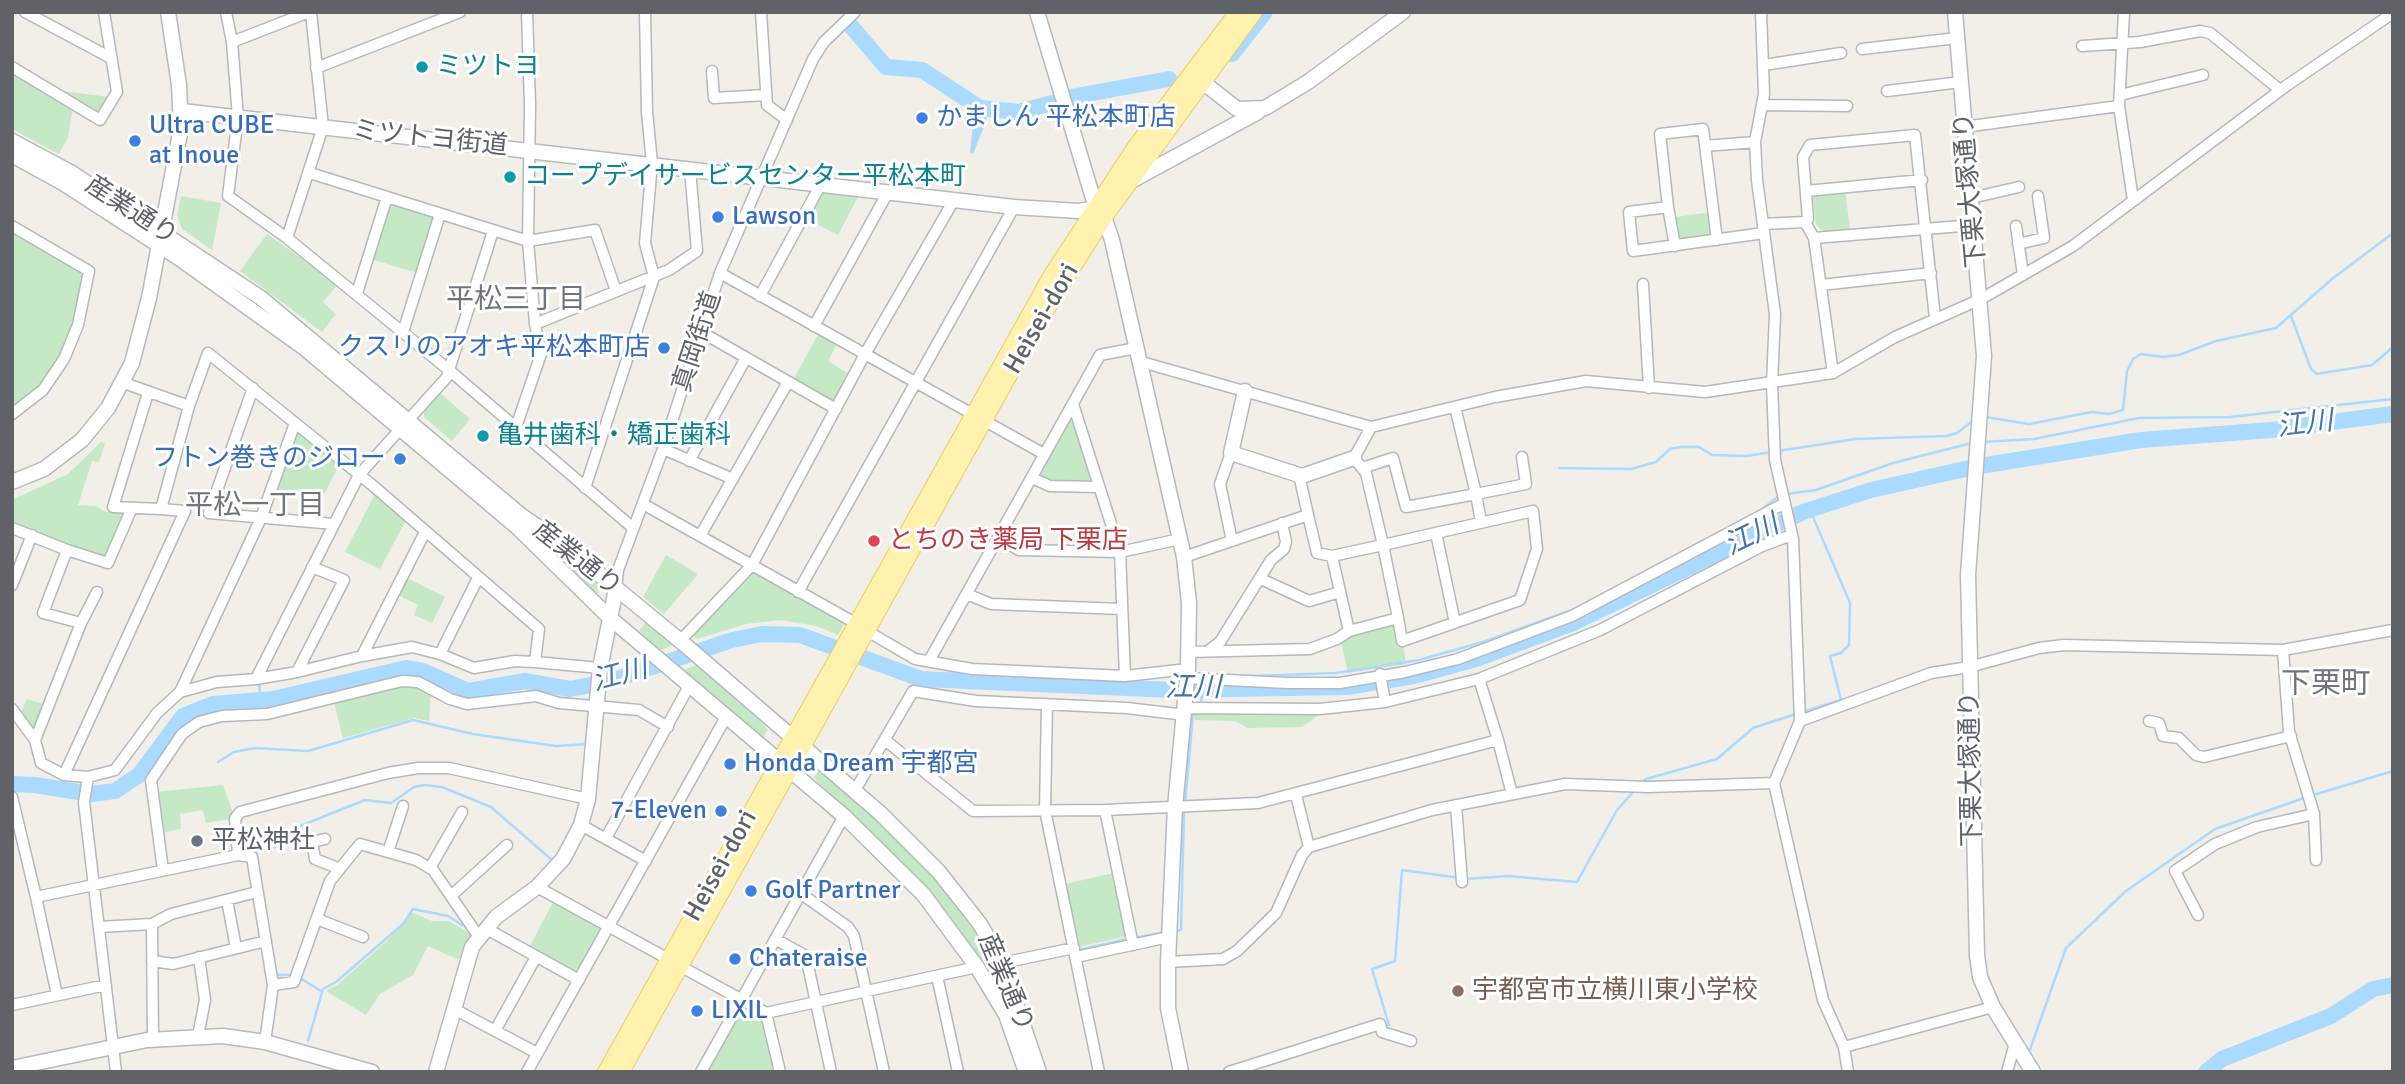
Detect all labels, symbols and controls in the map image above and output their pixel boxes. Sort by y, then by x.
place label: ミツトヨ [436,51,540,83]
marker: ミツトヨ [414,59,430,75]
place label: かましん 平松本町店 [936,102,1176,134]
place label: Ultra CUBE at Inoue [149,110,275,172]
marker: かましん 平松本町店 [914,110,930,126]
street label: 下栗大塚通り [1949,111,1993,269]
street label: ミツトヨ街道 [351,115,509,163]
marker: Ultra CUBE at Inoue [127,133,143,149]
place label: コープデイサービスセンター平松本町 [524,161,966,193]
marker: コープデイサービスセンター平松本町 [502,169,518,185]
street label: 産業通り [79,170,183,252]
place label: Lawson [732,201,816,233]
marker: Lawson [710,209,726,225]
street label: Heisei-dori [998,258,1086,380]
district label: 平松三丁目 [446,284,586,318]
street label: 真岡街道 [667,288,729,396]
place label: クスリのアオキ平松本町店 [338,332,650,364]
marker: クスリのアオキ平松本町店 [656,340,672,356]
water label: 江川 [2275,405,2335,445]
place label: 亀井歯科・矯正歯科 [497,420,731,452]
marker: 亀井歯科・矯正歯科 [475,428,491,444]
place label: フトン巻きのジロー [152,443,386,475]
marker: フトン巻きのジロー [392,451,408,467]
district label: 平松一丁目 [185,490,325,524]
water label: 江川 [1719,509,1785,563]
street label: 産業通り [526,515,628,603]
place label: とちのき薬局 下栗店 [888,525,1128,557]
marker: とちのき薬局 下栗店 [866,533,882,549]
water label: 江川 [589,653,651,699]
district label: 下栗町 [2281,667,2371,703]
water label: 江川 [1165,672,1221,706]
street label: 下栗大塚通り [1955,691,1989,847]
place label: Honda Dream 宇都宮 [744,748,978,780]
marker: Honda Dream 宇都宮 [722,756,738,772]
place label: 7-Eleven [610,795,707,827]
marker: 7-Eleven [713,803,729,819]
street label: Heisei-dori [678,805,764,927]
place label: 平松神社 [211,825,315,857]
marker: 平松神社 [189,833,205,849]
place label: Golf Partner [765,875,900,907]
marker: Golf Partner [743,883,759,899]
street label: 産業通り [970,929,1040,1037]
place label: Chateraise [749,943,868,975]
marker: Chateraise [727,951,743,967]
place label: 宇都宮市立横川東小学校 [1472,975,1758,1007]
marker: 宇都宮市立横川東小学校 [1450,983,1466,999]
place label: LIXIL [711,995,768,1027]
marker: LIXIL [689,1003,705,1019]

